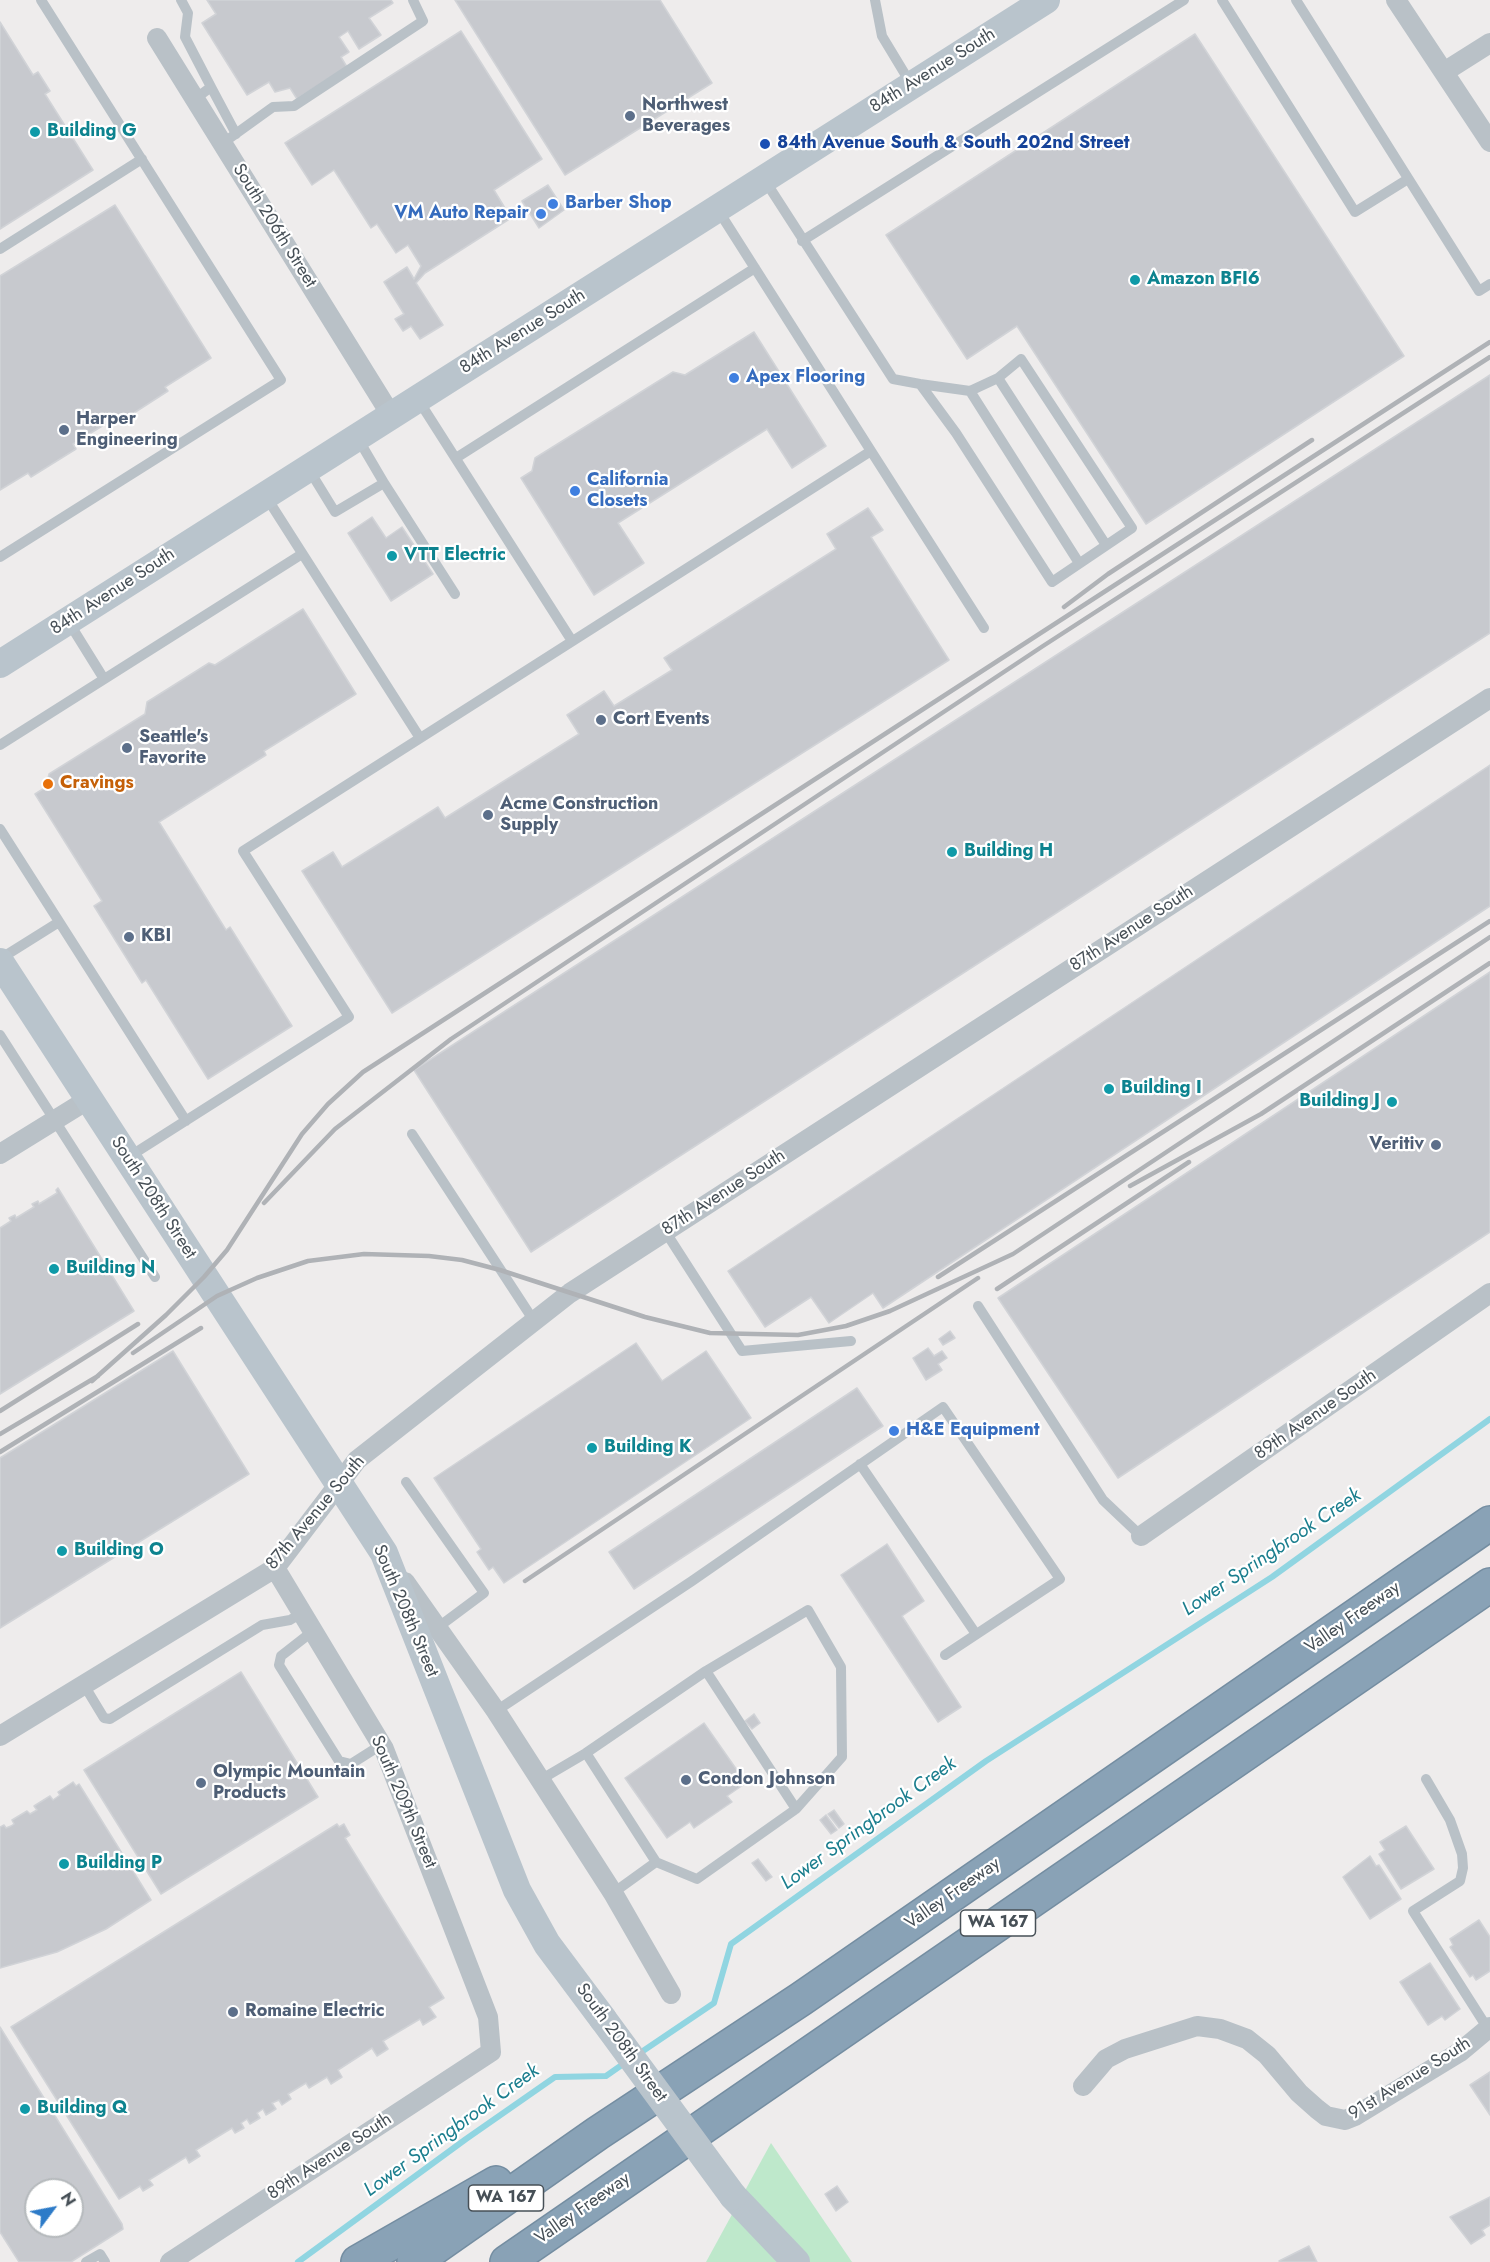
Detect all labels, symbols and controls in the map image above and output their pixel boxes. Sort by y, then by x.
street label: 84th Avenue South [866,24,1000,118]
place label: Northwest Beverages [642,95,730,138]
marker: Northwest Beverages [623,109,637,123]
place label: Building G [47,121,137,143]
marker: Building G [28,125,42,139]
place label: 84th Avenue South & South 202nd Street [777,133,1129,155]
marker: 84th Avenue South & South 202nd Street [758,137,772,151]
street label: South 206th Street [227,160,321,292]
place label: Barber Shop [565,193,671,215]
marker: Barber Shop [546,197,560,211]
place label: VM Auto Repair [394,203,529,225]
marker: VM Auto Repair [534,207,548,221]
place label: Amazon BFI6 [1147,269,1260,291]
marker: Amazon BFI6 [1128,273,1142,287]
street label: 84th Avenue South [456,285,590,379]
place label: Apex Flooring [746,367,865,389]
marker: Apex Flooring [727,371,741,385]
place label: Harper Engineering [76,409,178,452]
marker: Harper Engineering [57,423,71,437]
place label: California Closets [587,470,668,512]
marker: California Closets [568,484,582,498]
street label: 84th Avenue South [47,544,179,640]
place label: VTT Electric [404,545,506,567]
marker: VTT Electric [385,549,399,563]
place label: Cort Events [613,709,709,731]
marker: Cort Events [594,713,608,727]
place label: Seattle's Favorite [139,727,208,770]
marker: Seattle's Favorite [120,741,134,755]
place label: Cravings [60,773,134,795]
marker: Cravings [41,777,55,791]
place label: Acme Construction Supply [500,794,658,836]
marker: Acme Construction Supply [481,808,495,822]
place label: Building H [964,841,1053,863]
marker: Building H [945,845,959,859]
street label: 87th Avenue South [1066,881,1198,977]
place label: KBI [141,926,171,948]
marker: KBI [122,930,136,944]
place label: Building I [1121,1078,1202,1100]
marker: Building I [1102,1082,1116,1096]
place label: Building J [1299,1091,1380,1113]
marker: Building J [1385,1095,1399,1109]
street label: South 208th Street [105,1133,201,1263]
place label: Veritiv [1369,1134,1424,1156]
marker: Veritiv [1429,1138,1443,1152]
street label: 87th Avenue South [658,1145,790,1241]
place label: Building N [66,1258,155,1280]
marker: Building N [47,1262,61,1276]
street label: 89th Avenue South [1251,1365,1381,1465]
place label: H&E Equipment [906,1420,1039,1442]
marker: H&E Equipment [887,1424,901,1438]
place label: Building K [604,1437,692,1459]
marker: Building K [585,1441,599,1455]
street label: 87th Avenue South [262,1451,370,1575]
water label: Lower Springbrook Creek [1178,1484,1366,1622]
place label: Building O [74,1540,164,1562]
street label: South 208th Street [367,1542,443,1680]
marker: Building O [55,1544,69,1558]
street label: Valley Freeway [1301,1577,1405,1659]
street label: South 209th Street [365,1732,441,1872]
water label: Lower Springbrook Creek [777,1752,961,1896]
place label: Olympic Mountain Products [213,1762,365,1804]
place label: Condon Johnson [698,1769,835,1791]
marker: Condon Johnson [679,1773,693,1787]
marker: Olympic Mountain Products [194,1776,208,1790]
place label: Building P [76,1853,162,1875]
street label: Valley Freeway [901,1853,1005,1935]
marker: Building P [57,1857,71,1871]
road number: WA 167 [960,1910,1036,1936]
street label: South 208th Street [571,1979,671,2107]
place label: Romaine Electric [245,2001,385,2023]
marker: Romaine Electric [226,2005,240,2019]
street label: 91st Avenue South [1345,2033,1475,2125]
water label: Lower Springbrook Creek [360,2059,544,2203]
place label: Building Q [37,2098,127,2120]
marker: Building Q [18,2102,32,2116]
street label: 89th Avenue South [264,2109,396,2205]
street label: Valley Freeway [531,2168,635,2250]
north arrow [24,2178,84,2238]
road number: WA 167 [468,2185,544,2211]
text: N [55,2188,81,2211]

